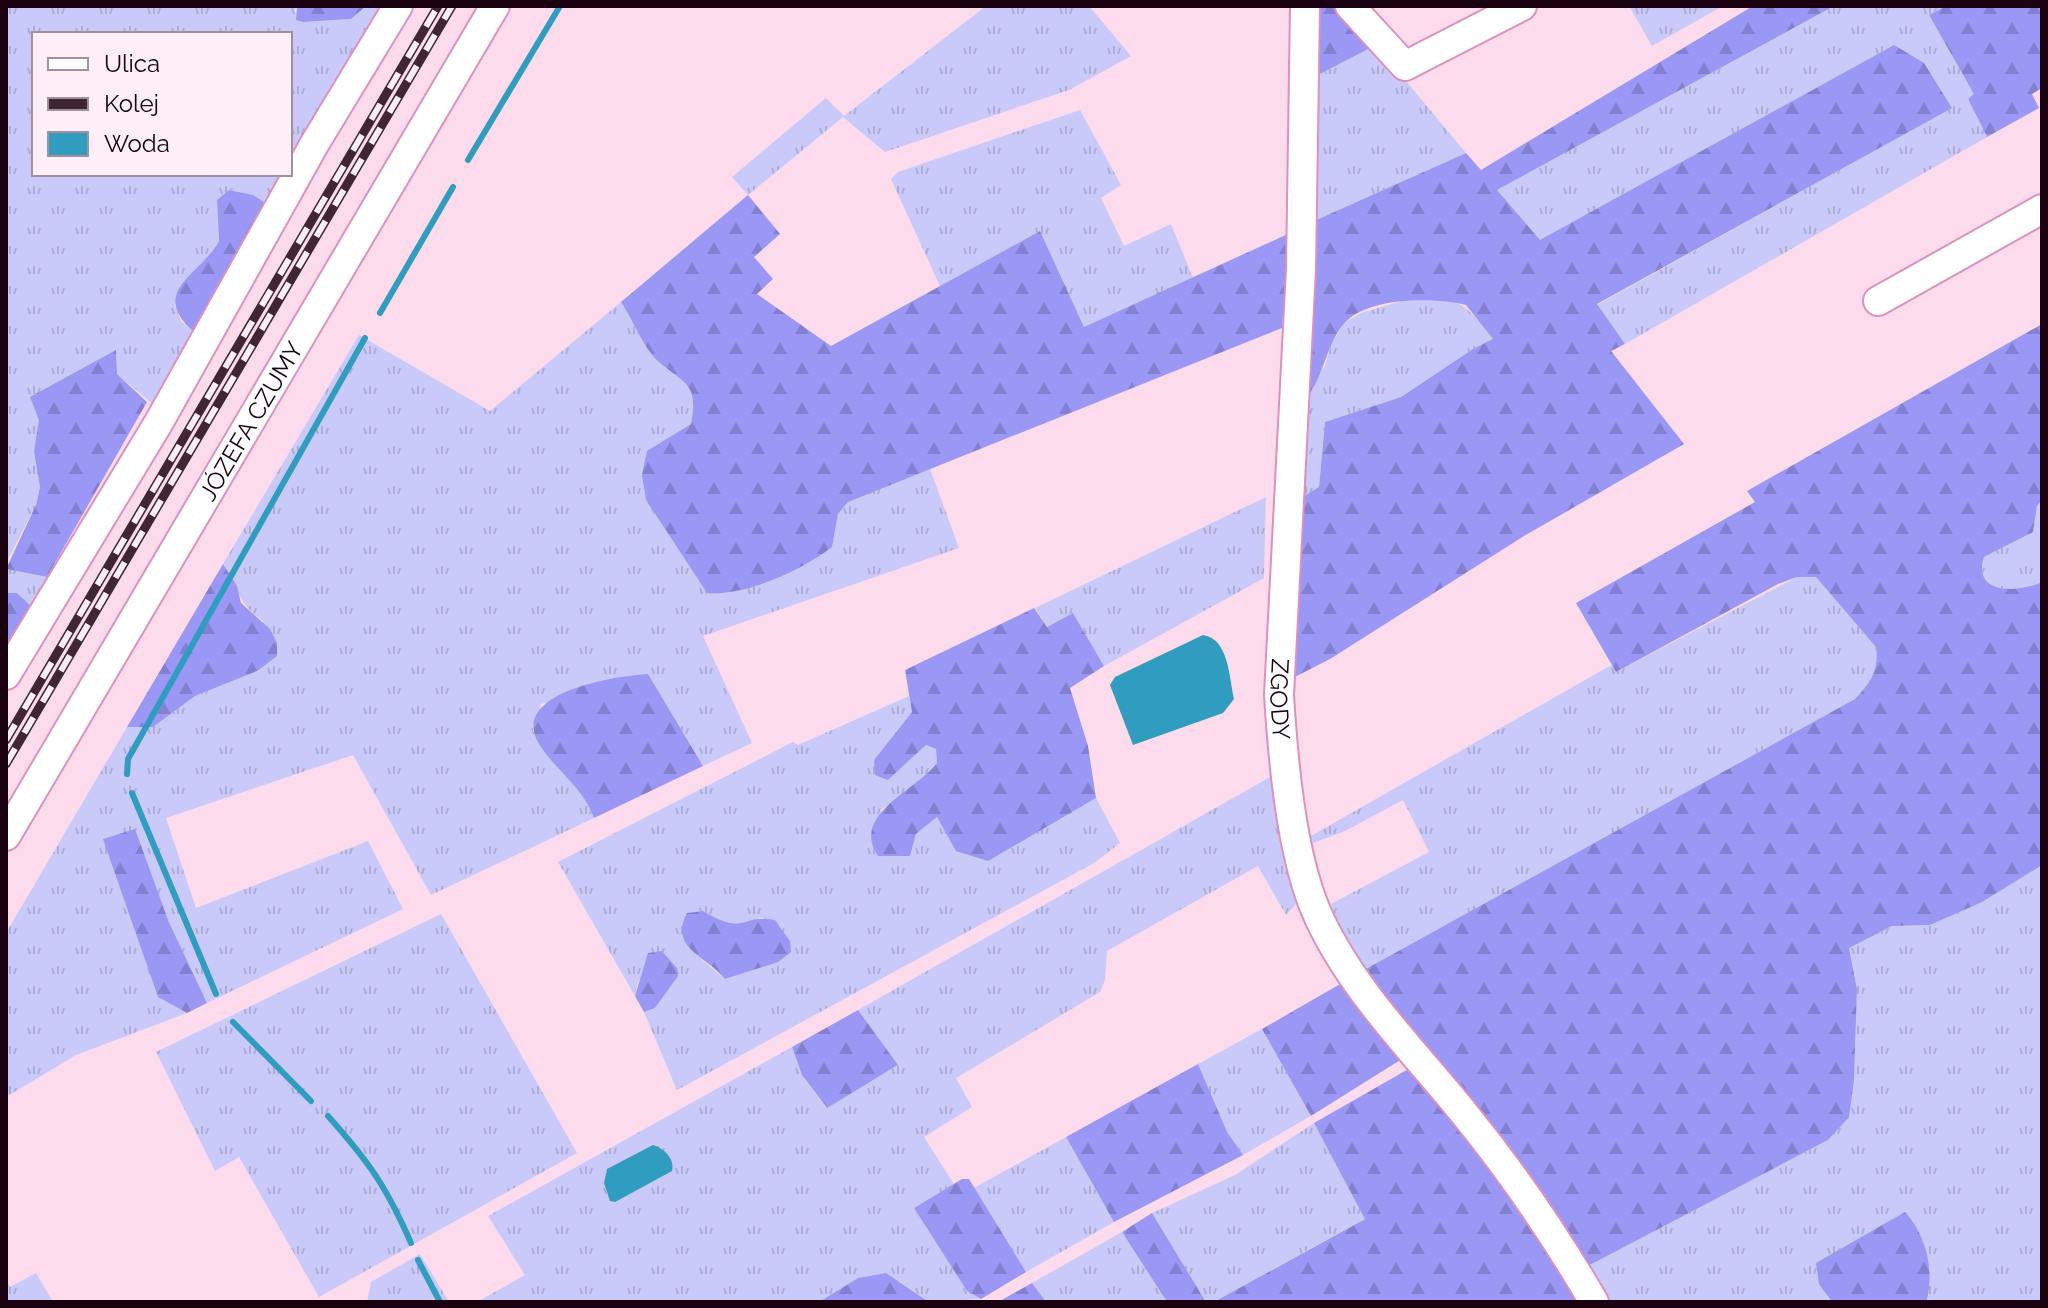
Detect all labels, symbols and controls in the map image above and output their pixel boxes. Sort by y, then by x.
legend [32,32,292,176]
text: Ulica [104,49,160,78]
text: Kolej [104,89,159,118]
text: Woda [104,129,170,158]
street label: JÓZEFA CZUMY [193,336,309,505]
street label: ZGODY [1264,658,1297,741]

